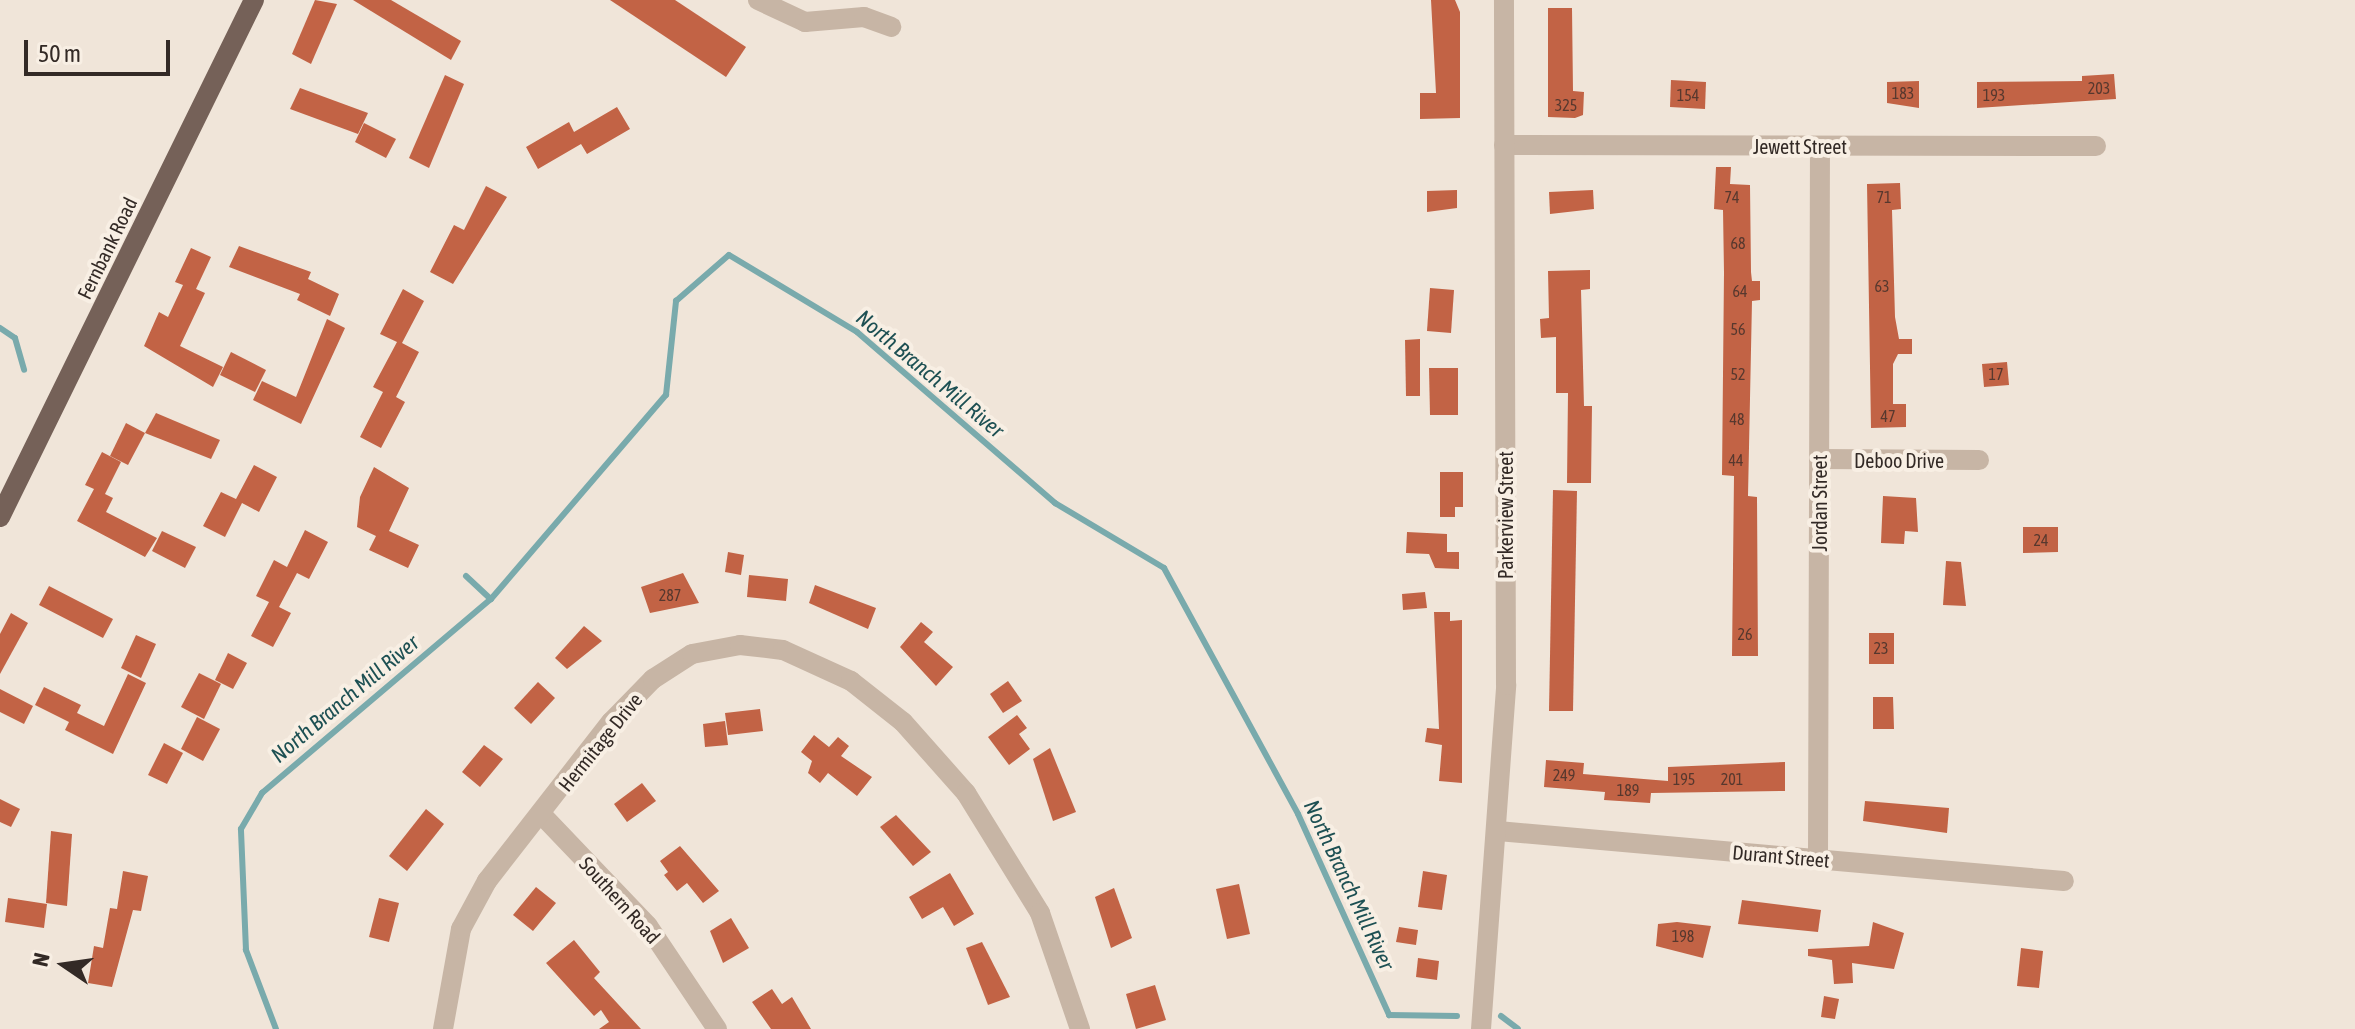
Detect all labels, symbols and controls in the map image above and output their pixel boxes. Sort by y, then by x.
scale bar [28,24,174,74]
text: 50 m [38,40,81,67]
house number: 203 [2088,78,2110,98]
house number: 183 [1892,83,1914,103]
house number: 154 [1677,85,1699,105]
house number: 193 [1983,85,2005,105]
house number: 325 [1555,95,1577,115]
street label: Jewett Street [1753,134,1847,158]
house number: 74 [1724,187,1740,207]
house number: 71 [1876,187,1892,207]
street label: Fernbank Road [72,193,142,303]
house number: 68 [1730,233,1746,253]
house number: 63 [1874,276,1890,296]
house number: 64 [1732,281,1748,301]
water label: North Branch Mill River [851,305,1009,443]
house number: 56 [1730,319,1746,339]
house number: 52 [1730,364,1746,384]
house number: 17 [1988,364,2004,384]
house number: 47 [1880,406,1896,426]
house number: 48 [1729,409,1745,429]
street label: Deboo Drive [1854,448,1944,472]
house number: 44 [1728,450,1744,470]
street label: Parkerview Street [1493,451,1517,579]
street label: Jordan Street [1807,455,1831,551]
house number: 24 [2033,530,2049,550]
house number: 287 [659,585,681,605]
house number: 26 [1737,624,1753,644]
water label: North Branch Mill River [266,630,424,768]
house number: 23 [1873,638,1889,658]
street label: Hermitage Drive [553,688,647,796]
house number: 249 [1553,765,1575,785]
house number: 195 [1673,769,1695,789]
house number: 201 [1721,769,1743,789]
house number: 189 [1617,780,1639,800]
water label: North Branch Mill River [1298,796,1400,974]
street label: Durant Street [1731,840,1831,872]
street label: Southern Road [575,852,665,948]
north arrow [24,925,104,1005]
house number: 198 [1672,926,1694,946]
text: N [26,950,55,969]

